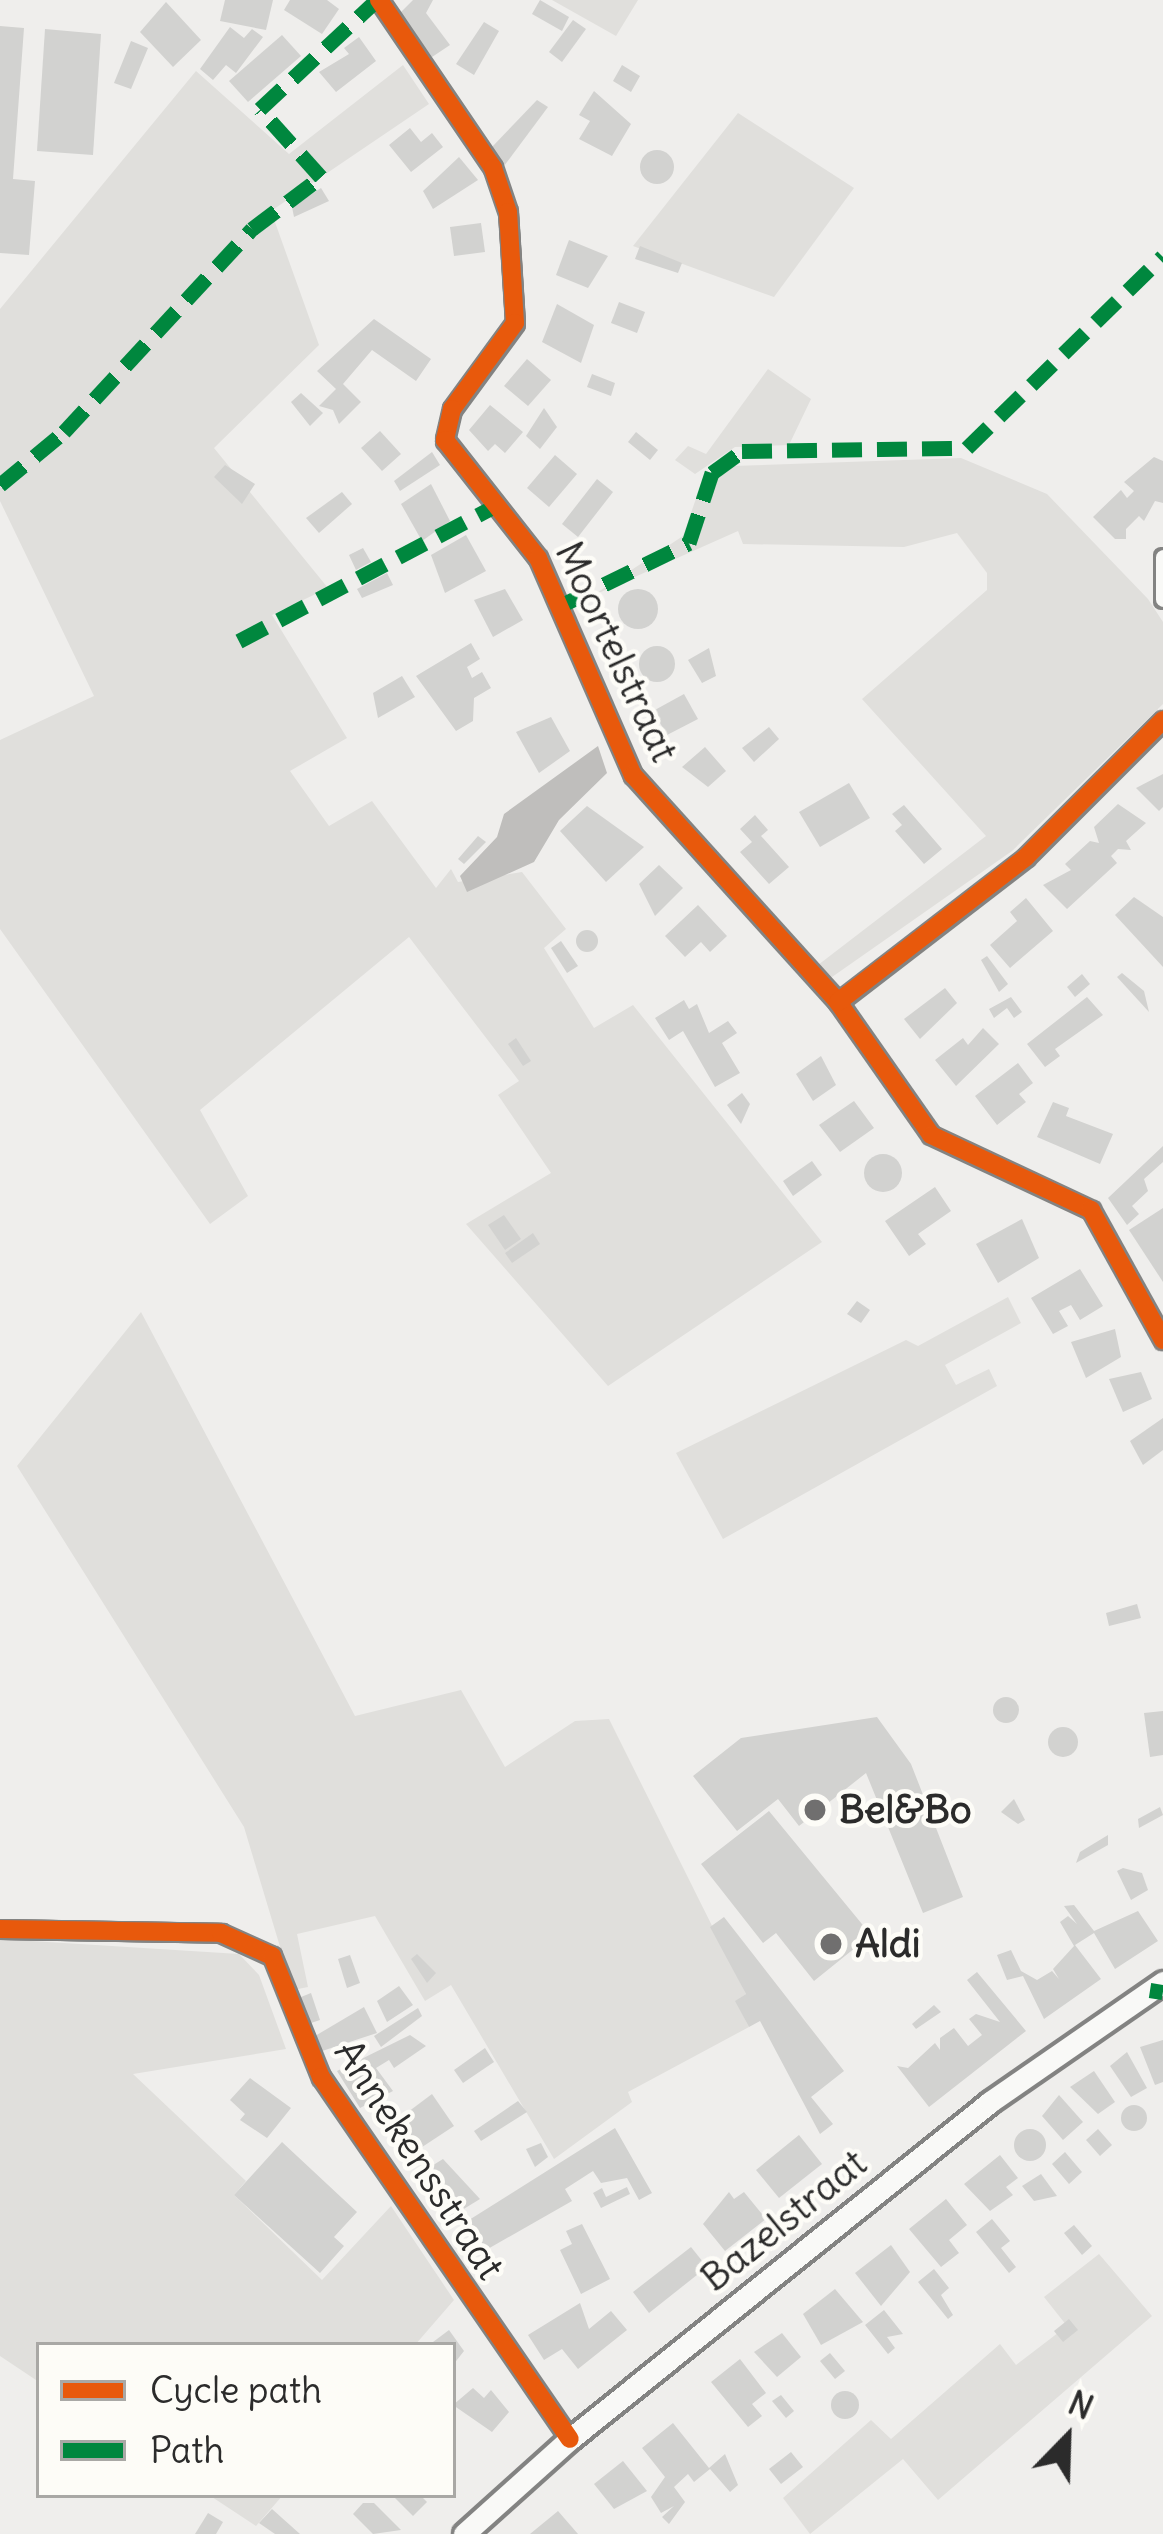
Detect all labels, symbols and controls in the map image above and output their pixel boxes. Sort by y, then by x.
street label: Moortelstraat [545,535,687,769]
place label: Bel&Bo [839,1787,972,1833]
marker: Bel&Bo [802,1797,828,1823]
place label: Aldi [855,1921,920,1967]
marker: Aldi [818,1931,844,1957]
street label: Annekensstraat [324,2032,514,2288]
street label: Bazelstraat [692,2140,876,2302]
legend [36,2342,456,2498]
text: Cycle path [150,2368,322,2413]
north arrow [1007,2378,1127,2498]
text: N [1062,2381,1100,2429]
text: Path [150,2428,224,2473]

